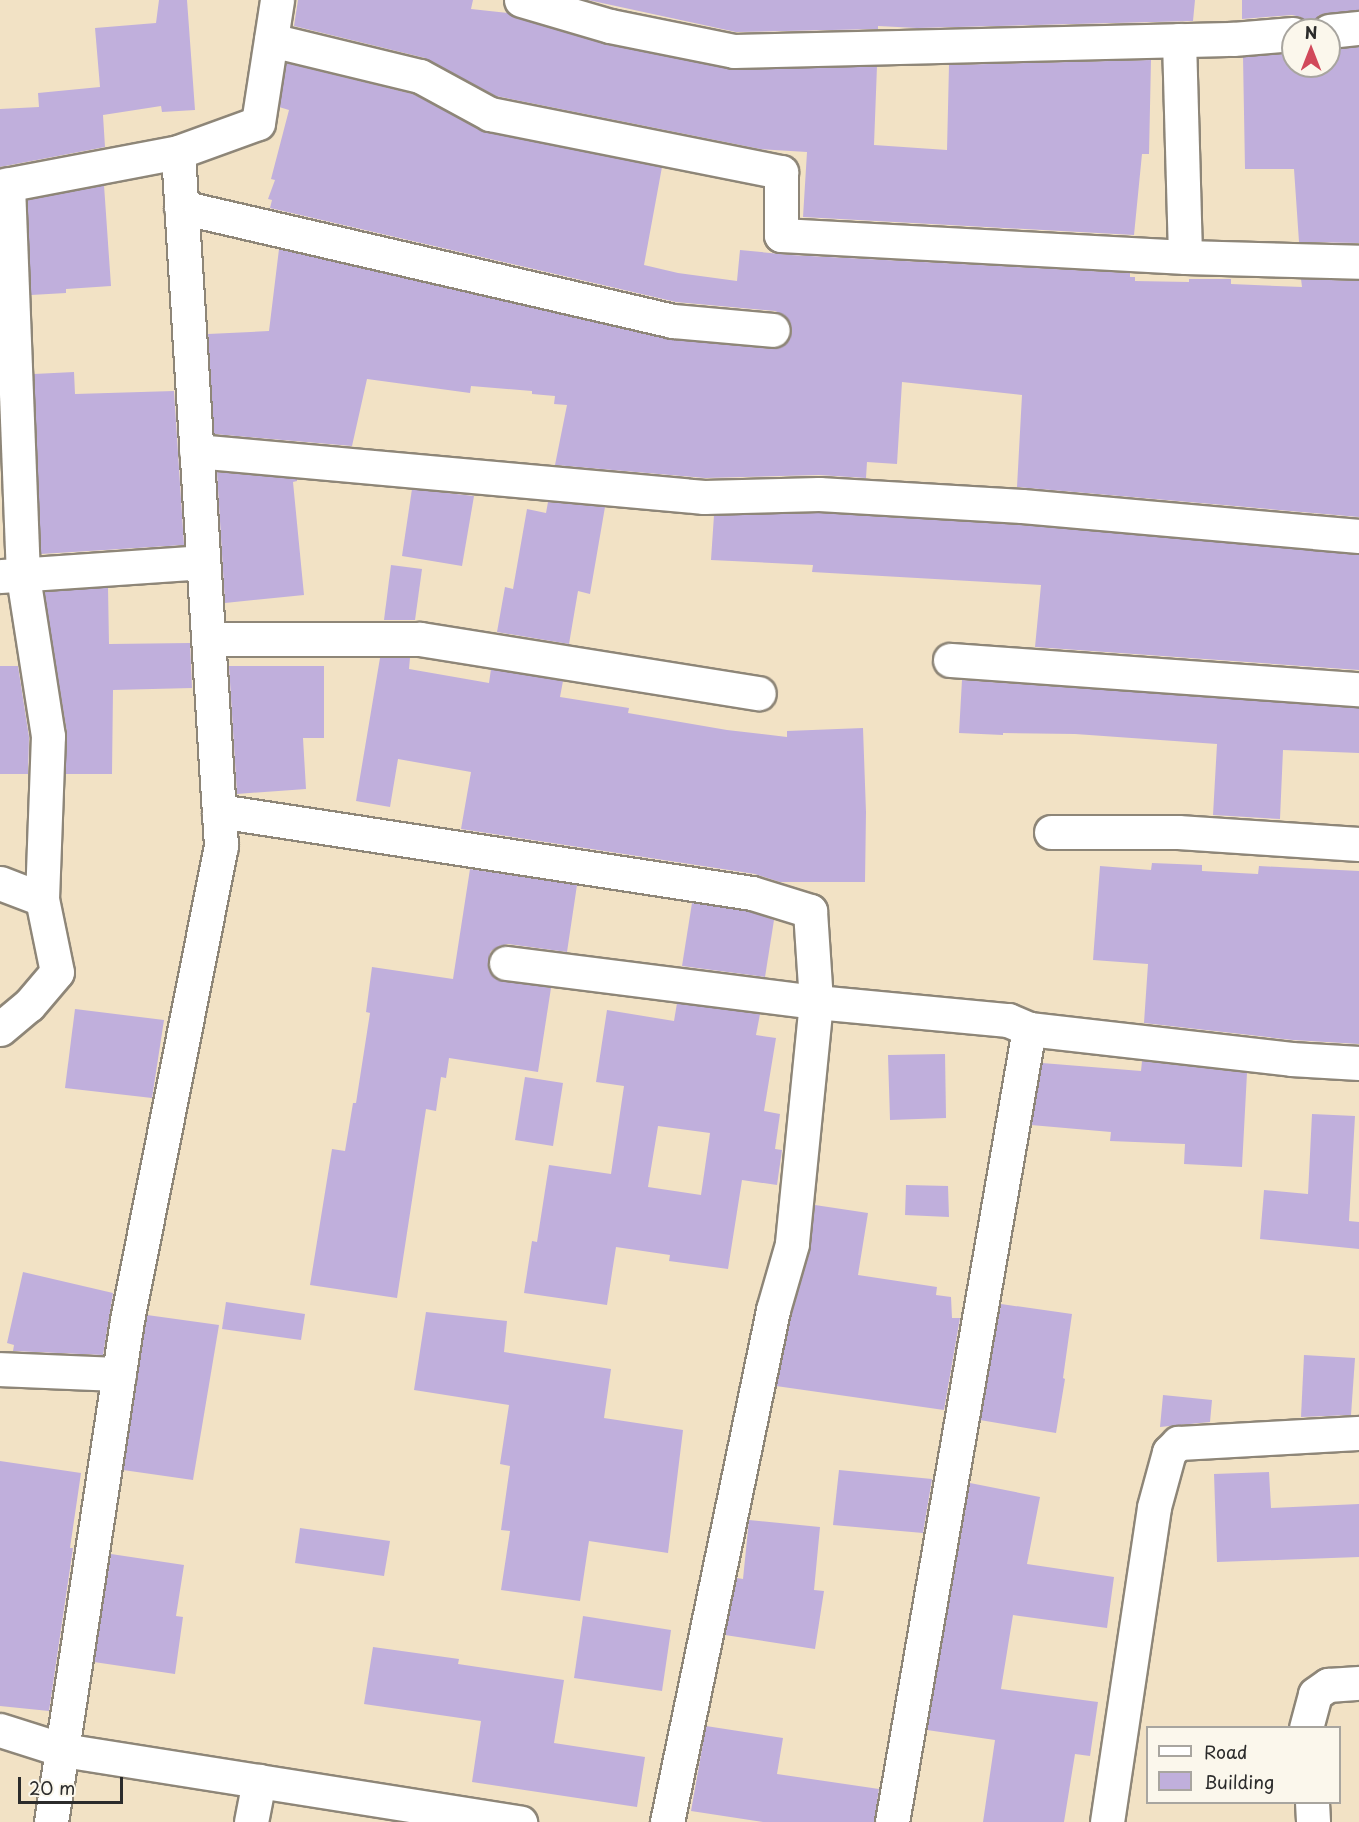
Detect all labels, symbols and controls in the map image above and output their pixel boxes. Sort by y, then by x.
north arrow [1281,18,1341,78]
text: N [1305,20,1317,44]
legend [1146,1726,1341,1804]
text: Road [1204,1738,1248,1765]
scale bar [21,1765,126,1803]
text: Building [1204,1768,1274,1795]
text: 20 m [29,1774,75,1801]

